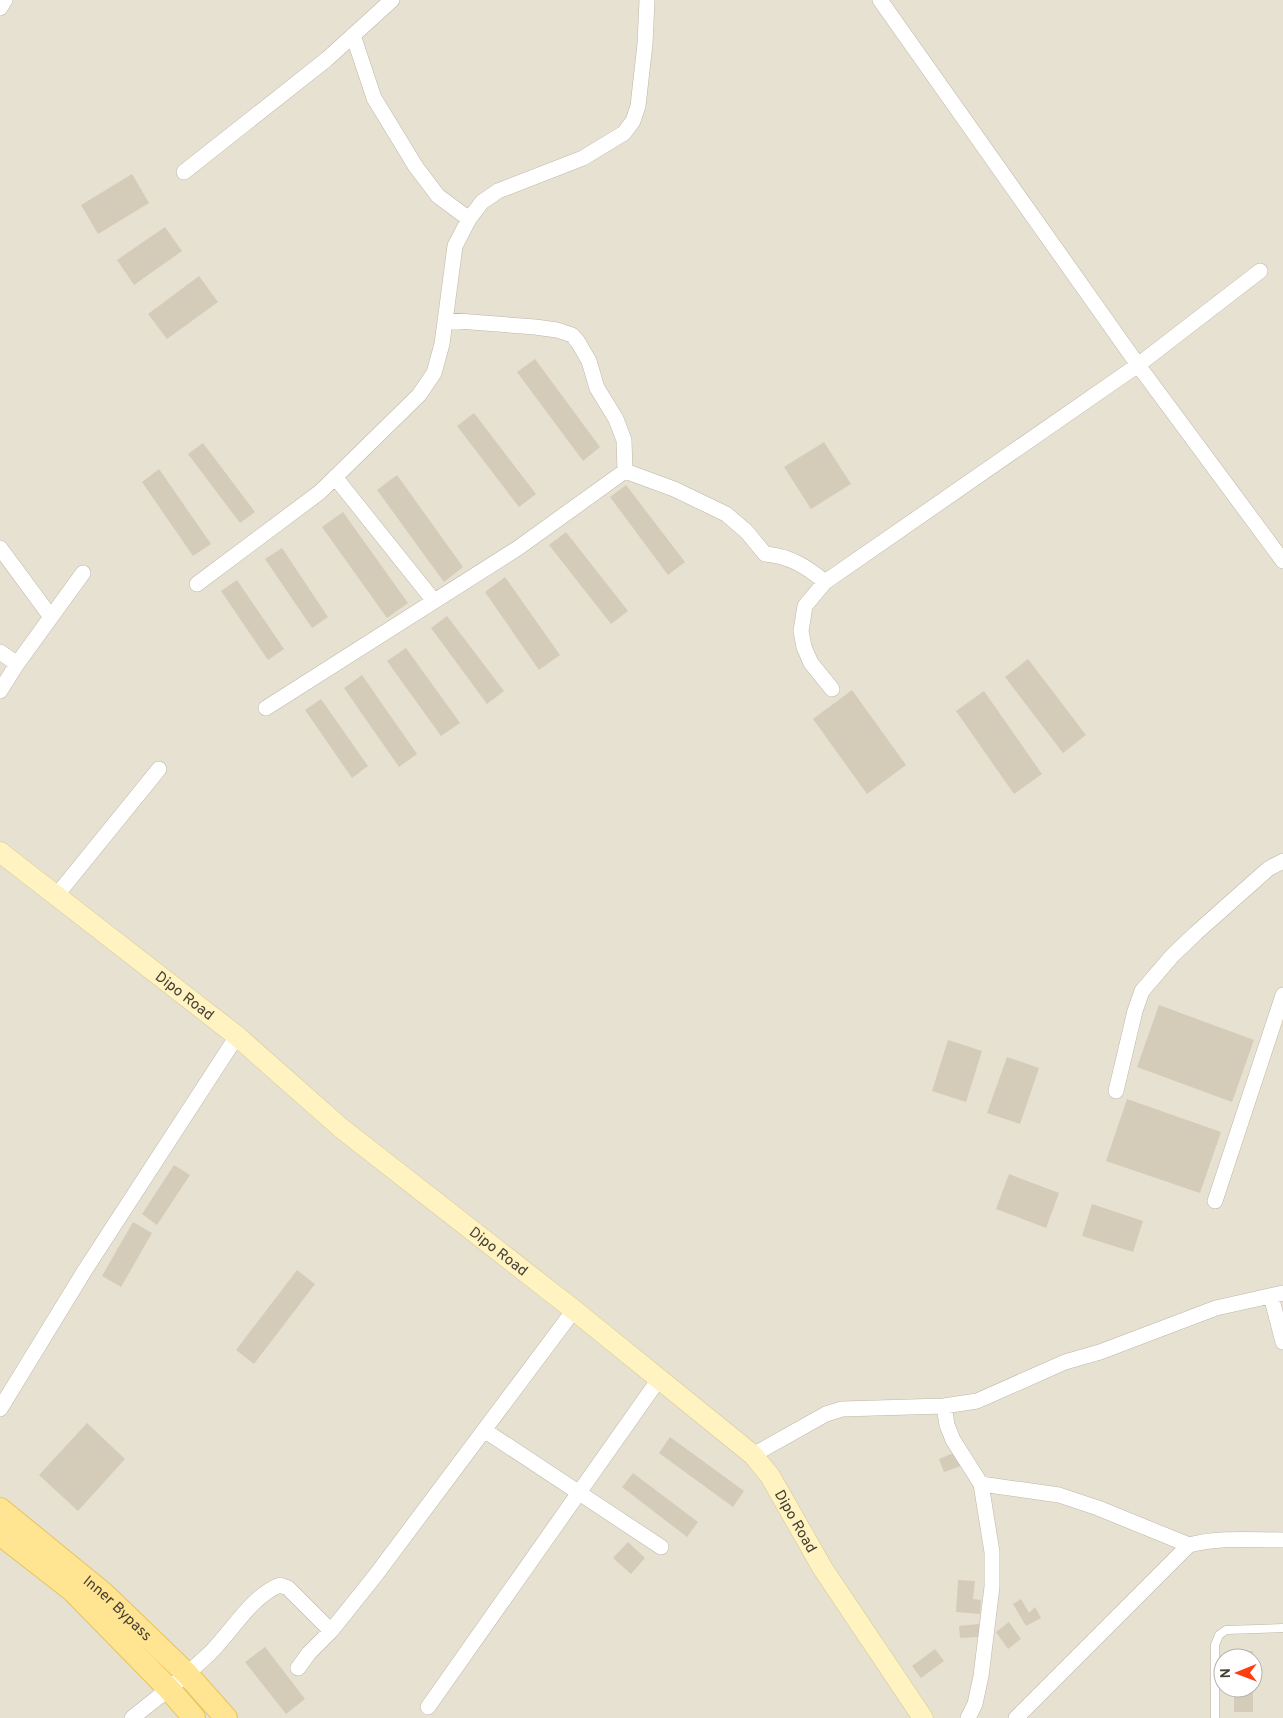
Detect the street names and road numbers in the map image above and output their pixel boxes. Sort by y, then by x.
street label: Dipo Road [151,968,217,1025]
street label: Dipo Road [465,1224,531,1281]
street label: Dipo Road [769,1487,820,1557]
street label: Inner Bypass [79,1573,155,1646]

